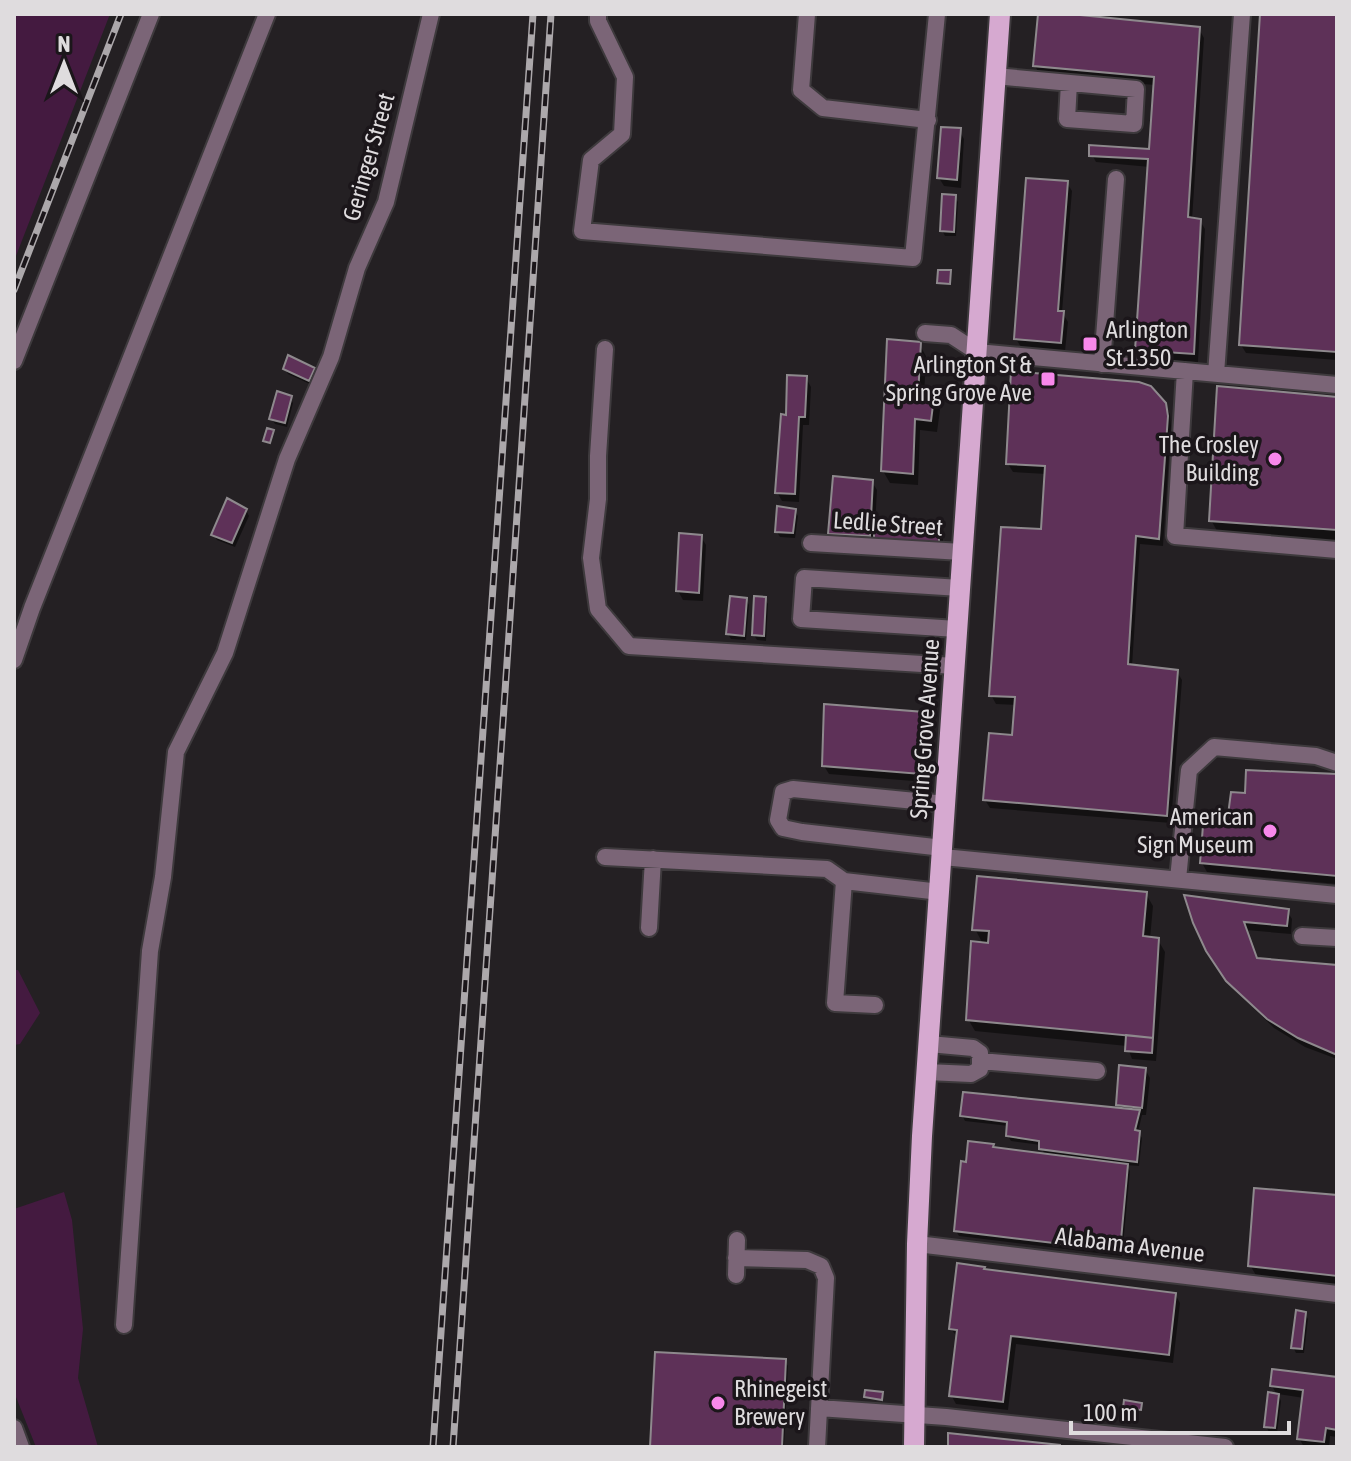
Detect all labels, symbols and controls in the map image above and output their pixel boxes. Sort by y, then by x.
north arrow [24,24,104,104]
text: N [58,31,70,57]
street label: Geringer Street [337,90,400,224]
place label: Arlington St 1350 [1106,316,1188,371]
marker: Arlington St 1350 [1081,335,1099,353]
place label: Arlington St & Spring Grove Ave [886,351,1033,406]
marker: Arlington St & Spring Grove Ave [1039,370,1057,388]
place label: The Crosley Building [1159,431,1260,486]
marker: The Crosley Building [1266,450,1284,468]
street label: Ledlie Street [832,506,944,541]
street label: Spring Grove Avenue [905,638,944,820]
place label: American Sign Museum [1137,803,1254,858]
marker: American Sign Museum [1261,822,1279,840]
street label: Alabama Avenue [1054,1222,1206,1267]
place label: Rhinegeist Brewery [734,1375,827,1430]
scale bar [1071,1385,1289,1435]
marker: Rhinegeist Brewery [709,1394,727,1412]
text: 100 m [1083,1399,1137,1426]

